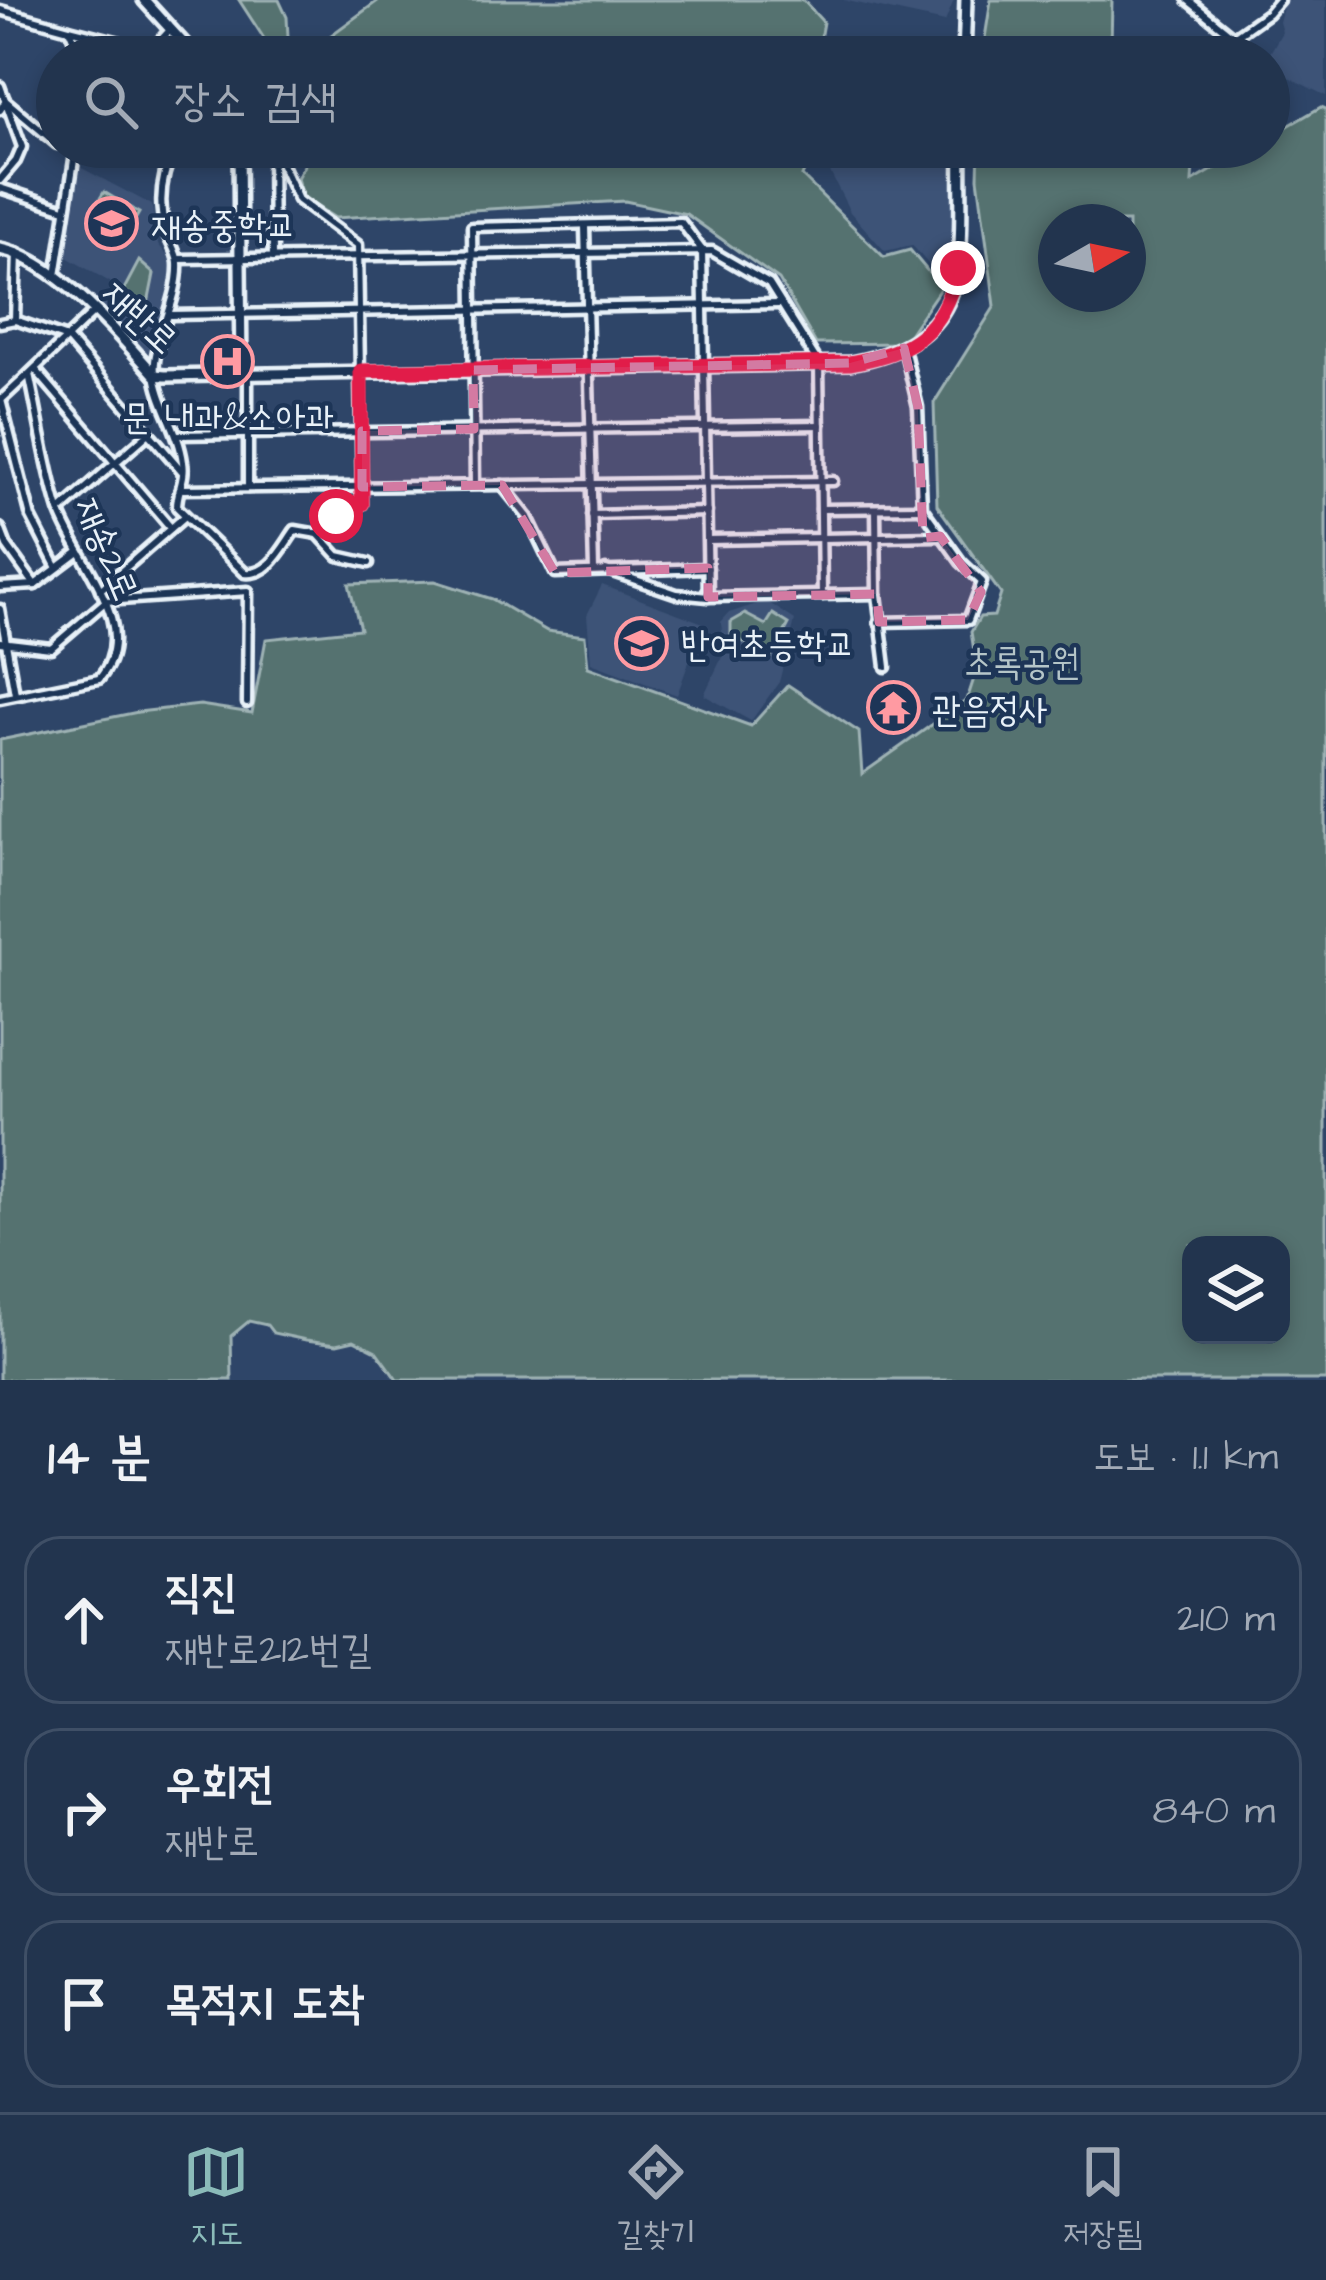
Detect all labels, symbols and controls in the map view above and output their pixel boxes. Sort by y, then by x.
search box [36,36,1290,168]
icon: search [78,69,144,135]
text: 장소 검색 [174,71,337,133]
school or university icon: 재송중학교 [84,196,140,252]
place label: 재송중학교 [151,201,296,252]
north arrow [1038,204,1146,312]
route end [931,241,985,295]
street label: 재반로 [90,270,188,366]
hospital icon: 문 내과&소아과 [200,333,256,389]
place label: 문 내과&소아과 [122,393,334,444]
route start [309,489,363,543]
street label: 재송2로 [61,490,150,608]
school or university icon: 반여초등학교 [614,615,670,671]
place label: 반여초등학교 [681,620,855,671]
park label: 초록공원 [964,638,1080,689]
temple icon: 관음정사 [865,680,921,736]
place label: 관음정사 [932,685,1048,736]
map controls [1182,1236,1290,1344]
button: layers [1182,1236,1290,1344]
text: 14 분 [48,1423,151,1494]
text: 도보 · 1.1 km [1093,1431,1278,1485]
text: 직진 [165,1562,237,1624]
icon: ahead [51,1587,117,1653]
text: 210 m [1177,1593,1275,1647]
text: 재반로212번길 [165,1624,372,1678]
text: 우회전 [165,1754,274,1816]
icon: right [51,1779,117,1845]
text: 840 m [1153,1785,1275,1839]
text: 재반로 [165,1816,259,1870]
icon: arrive [51,1971,117,2037]
text: 목적지 도착 [165,1973,364,2035]
tab: 지도 [183,2139,249,2257]
tab: 길찾기 [616,2139,696,2257]
tab: 저장됨 [1063,2139,1143,2257]

